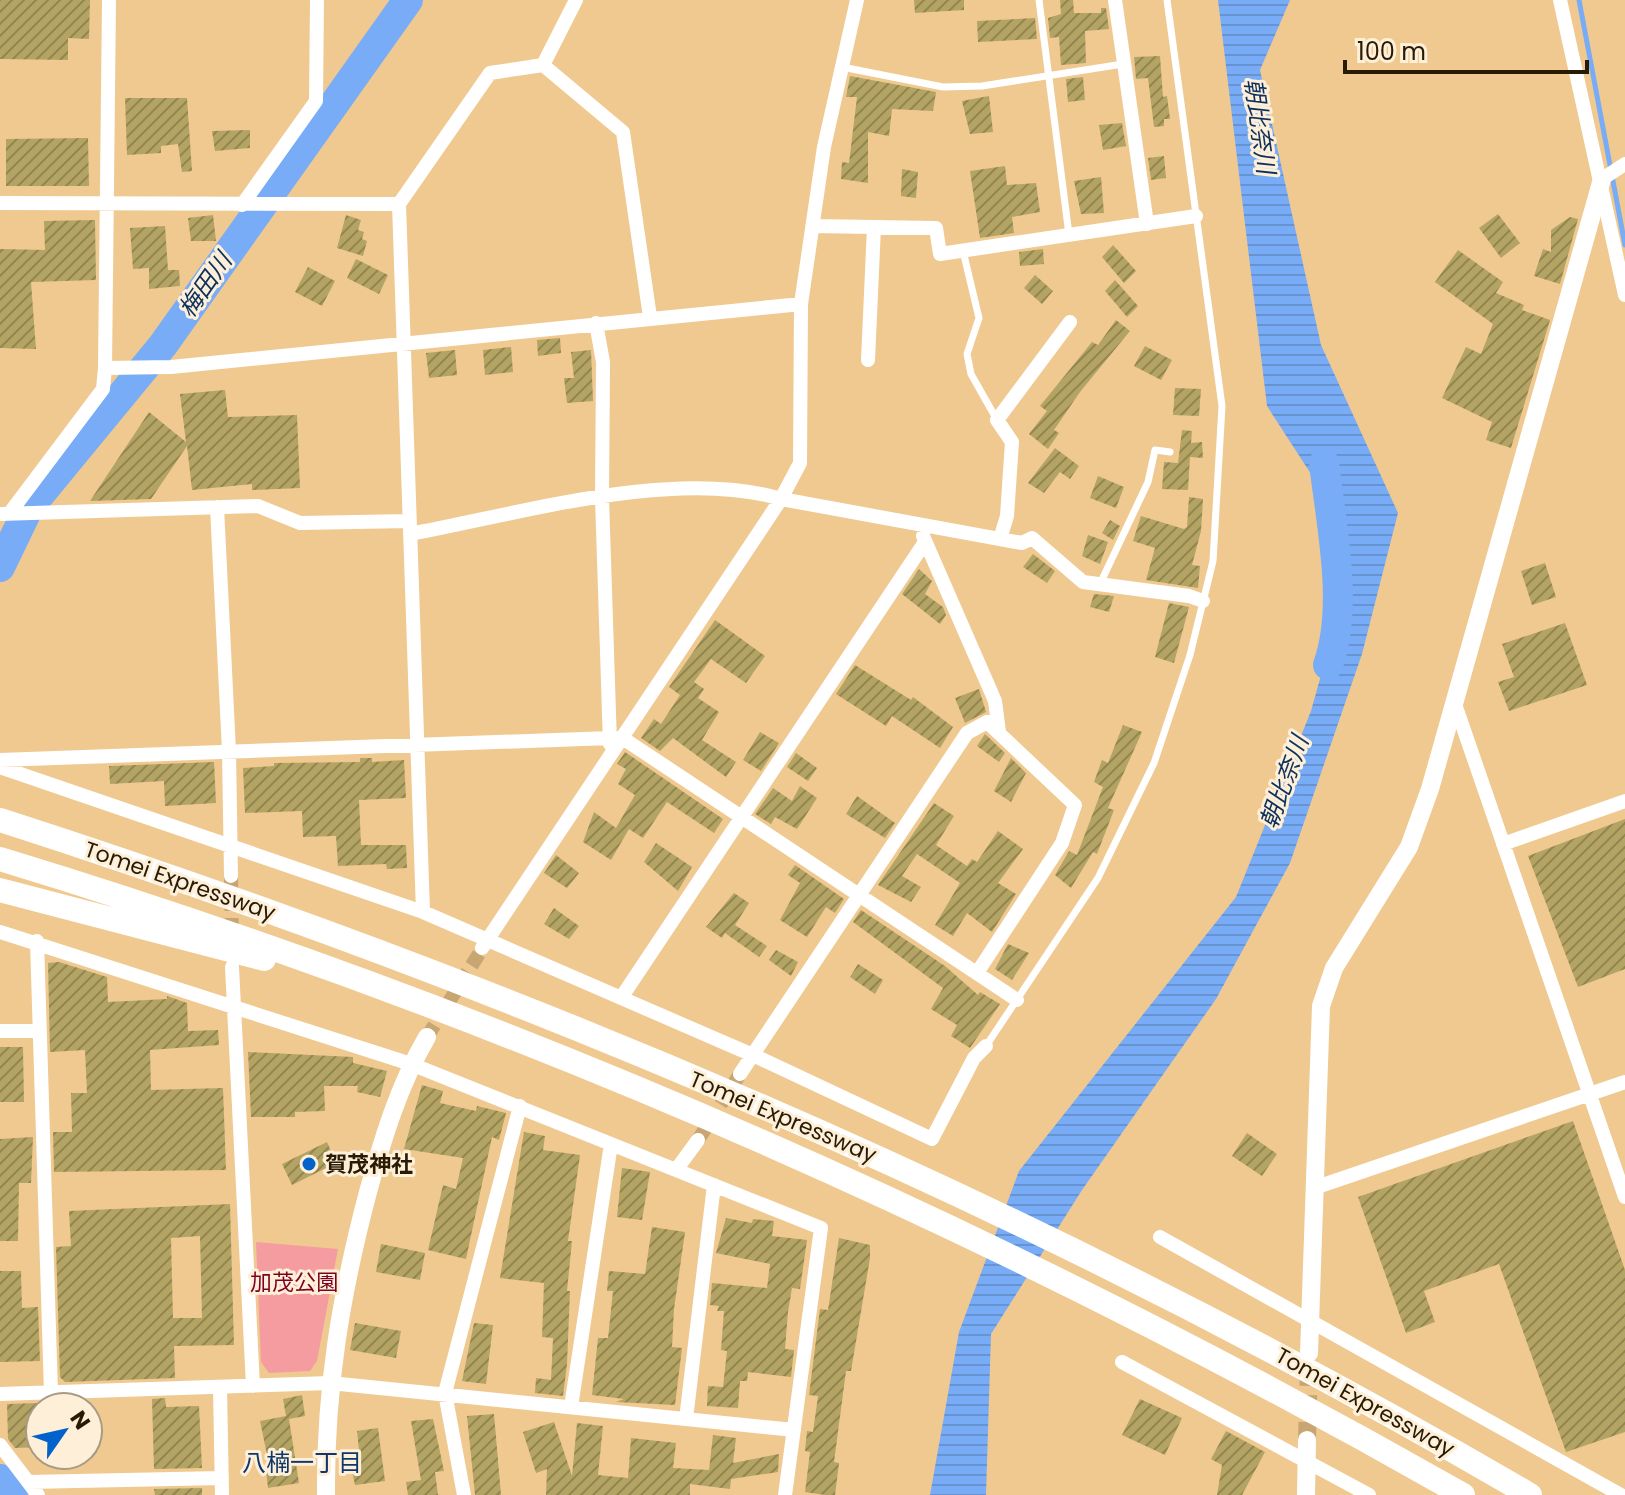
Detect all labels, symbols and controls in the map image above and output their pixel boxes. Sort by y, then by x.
scale bar [1345,24,1587,74]
text: 100 m [1357,35,1426,68]
water label: 朝比奈川 [1237,76,1283,179]
water label: 梅田川 [171,244,241,324]
water label: 朝比奈川 [1252,728,1317,833]
street label: Tomei Expressway [80,834,280,928]
street label: Tomei Expressway [685,1064,882,1171]
place label: 賀茂神社 [325,1149,413,1180]
marker: 賀茂神社 [300,1155,318,1173]
park label: 加茂公園 [250,1267,338,1298]
street label: Tomei Expressway [1270,1340,1461,1464]
north arrow [24,1391,104,1471]
text: N [63,1405,98,1436]
district label: 八楠一丁目 [242,1446,362,1479]

